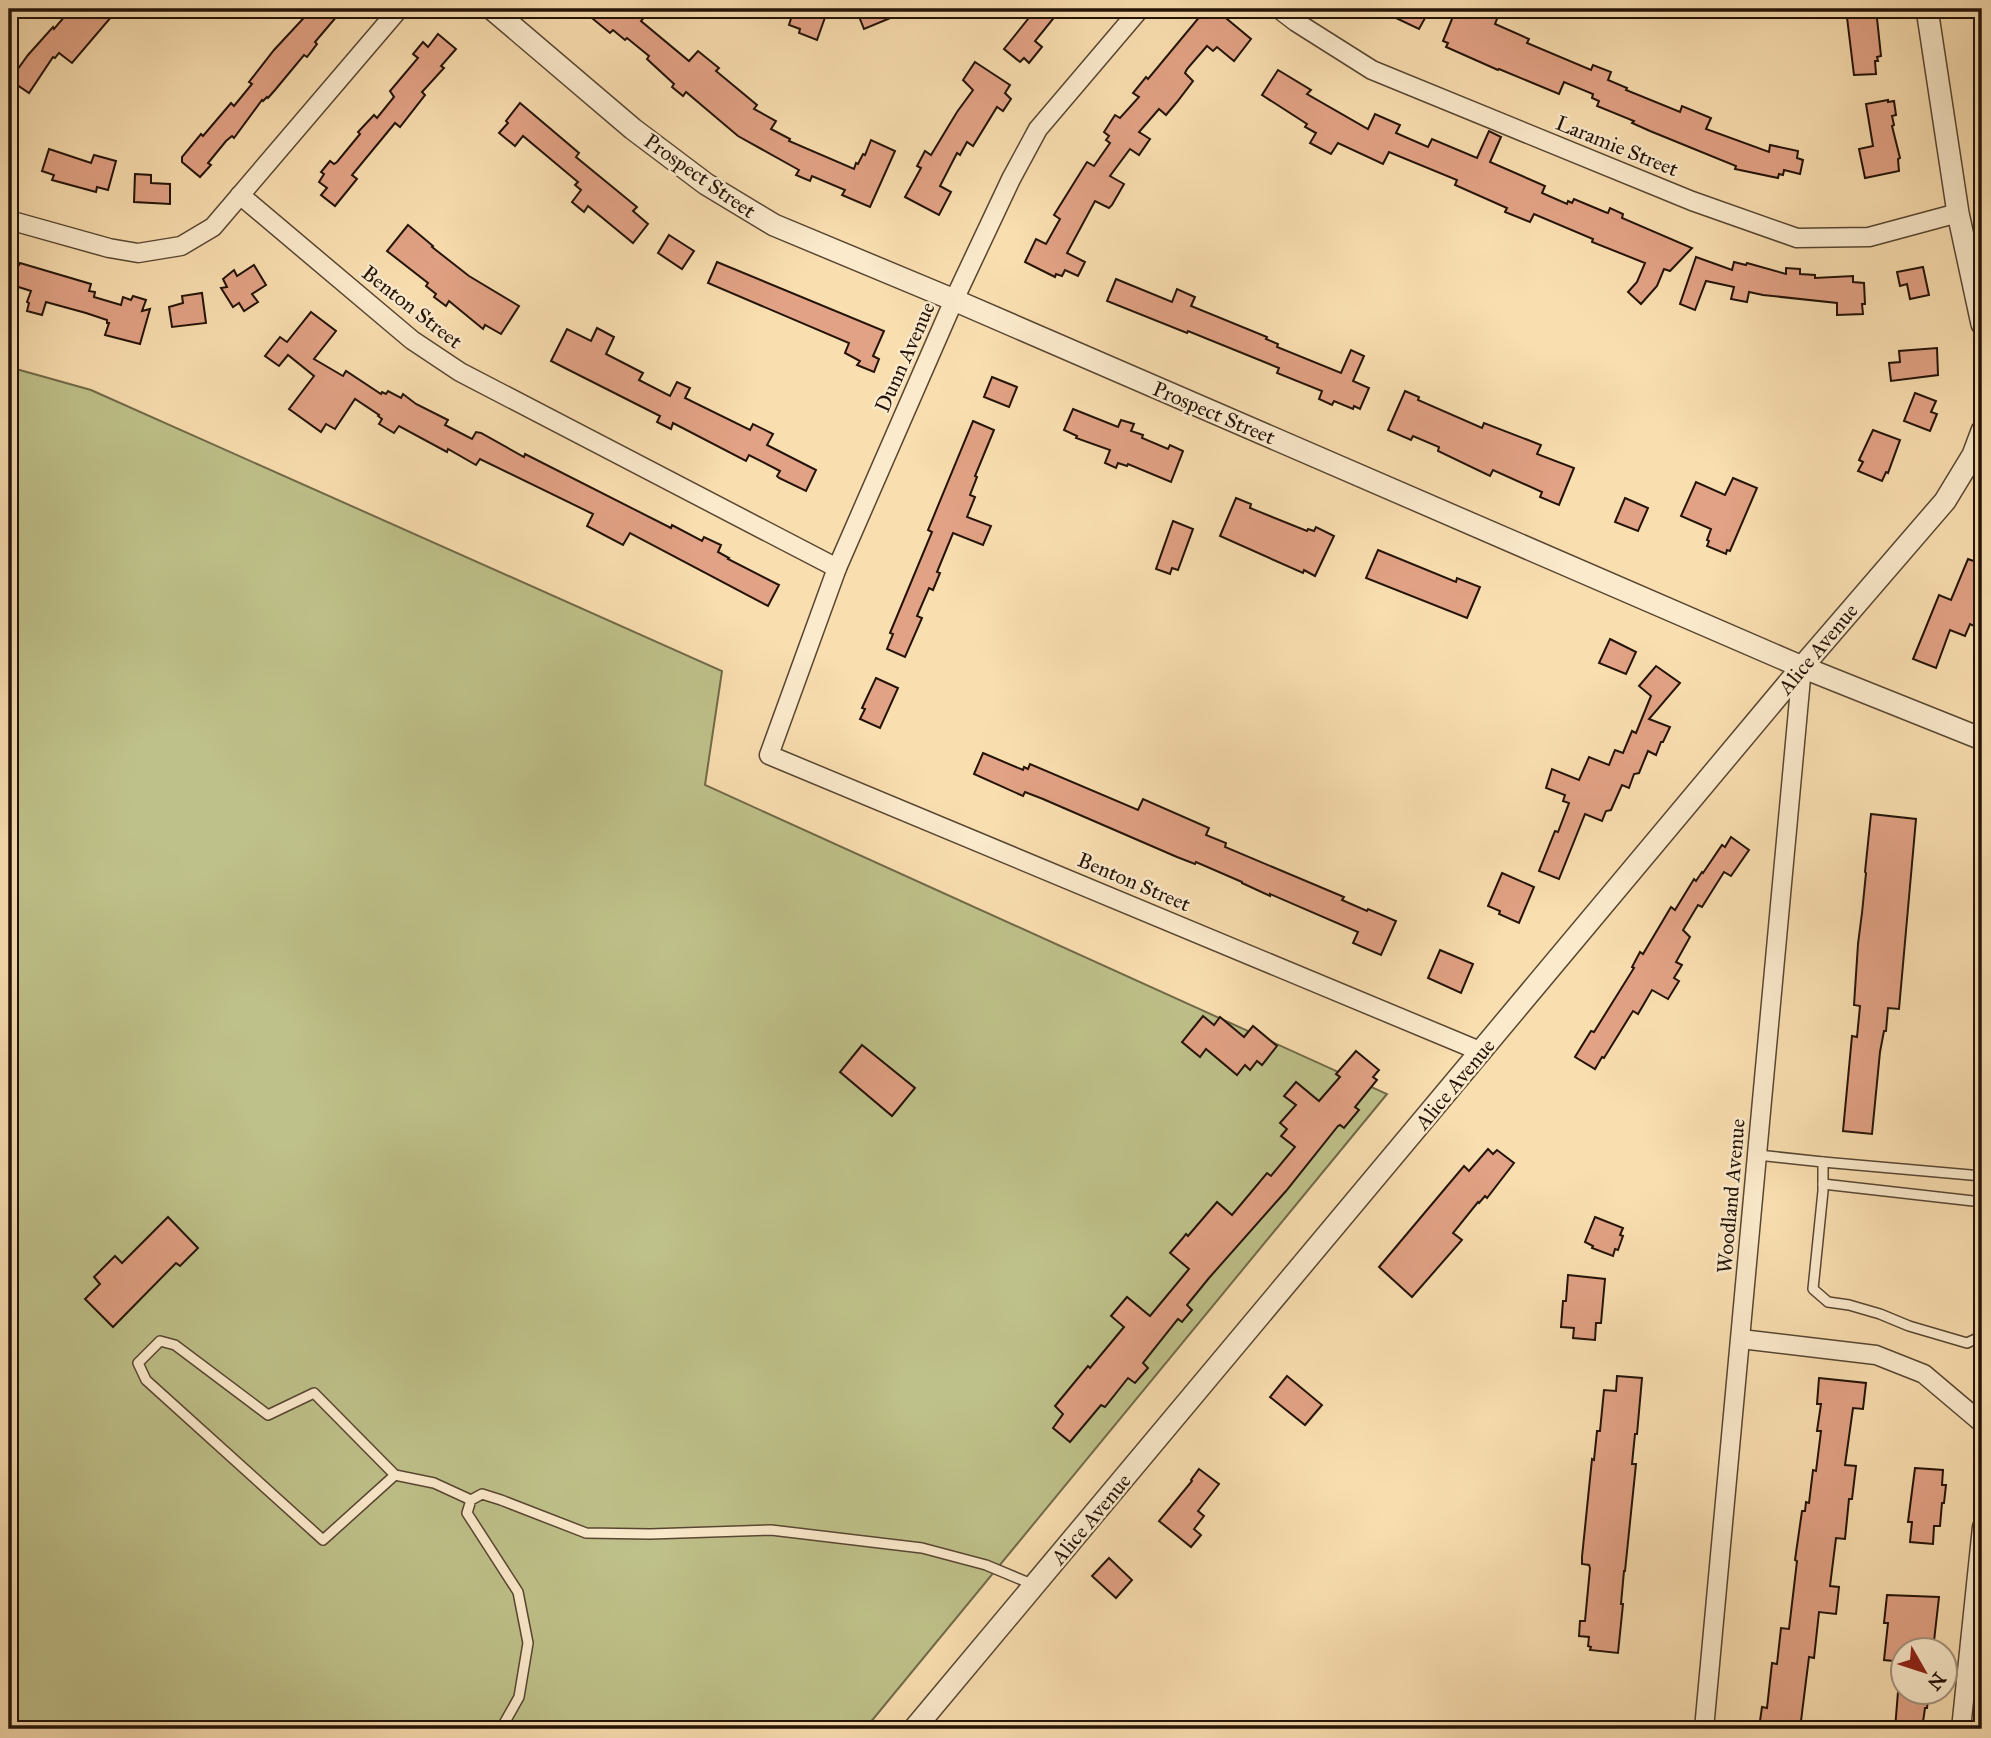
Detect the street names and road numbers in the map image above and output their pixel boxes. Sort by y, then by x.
street label: Laramie Street [1552,110,1683,183]
street label: Prospect Street [639,128,761,224]
street label: Benton Street [357,260,468,355]
street label: Dunn Avenue [869,298,941,416]
street label: Prospect Street [1149,376,1280,451]
street label: Alice Avenue [1772,598,1864,701]
street label: Benton Street [1074,847,1195,918]
street label: Alice Avenue [1409,1033,1501,1136]
street label: Woodland Avenue [1711,1117,1751,1274]
street label: Alice Avenue [1045,1468,1137,1571]

